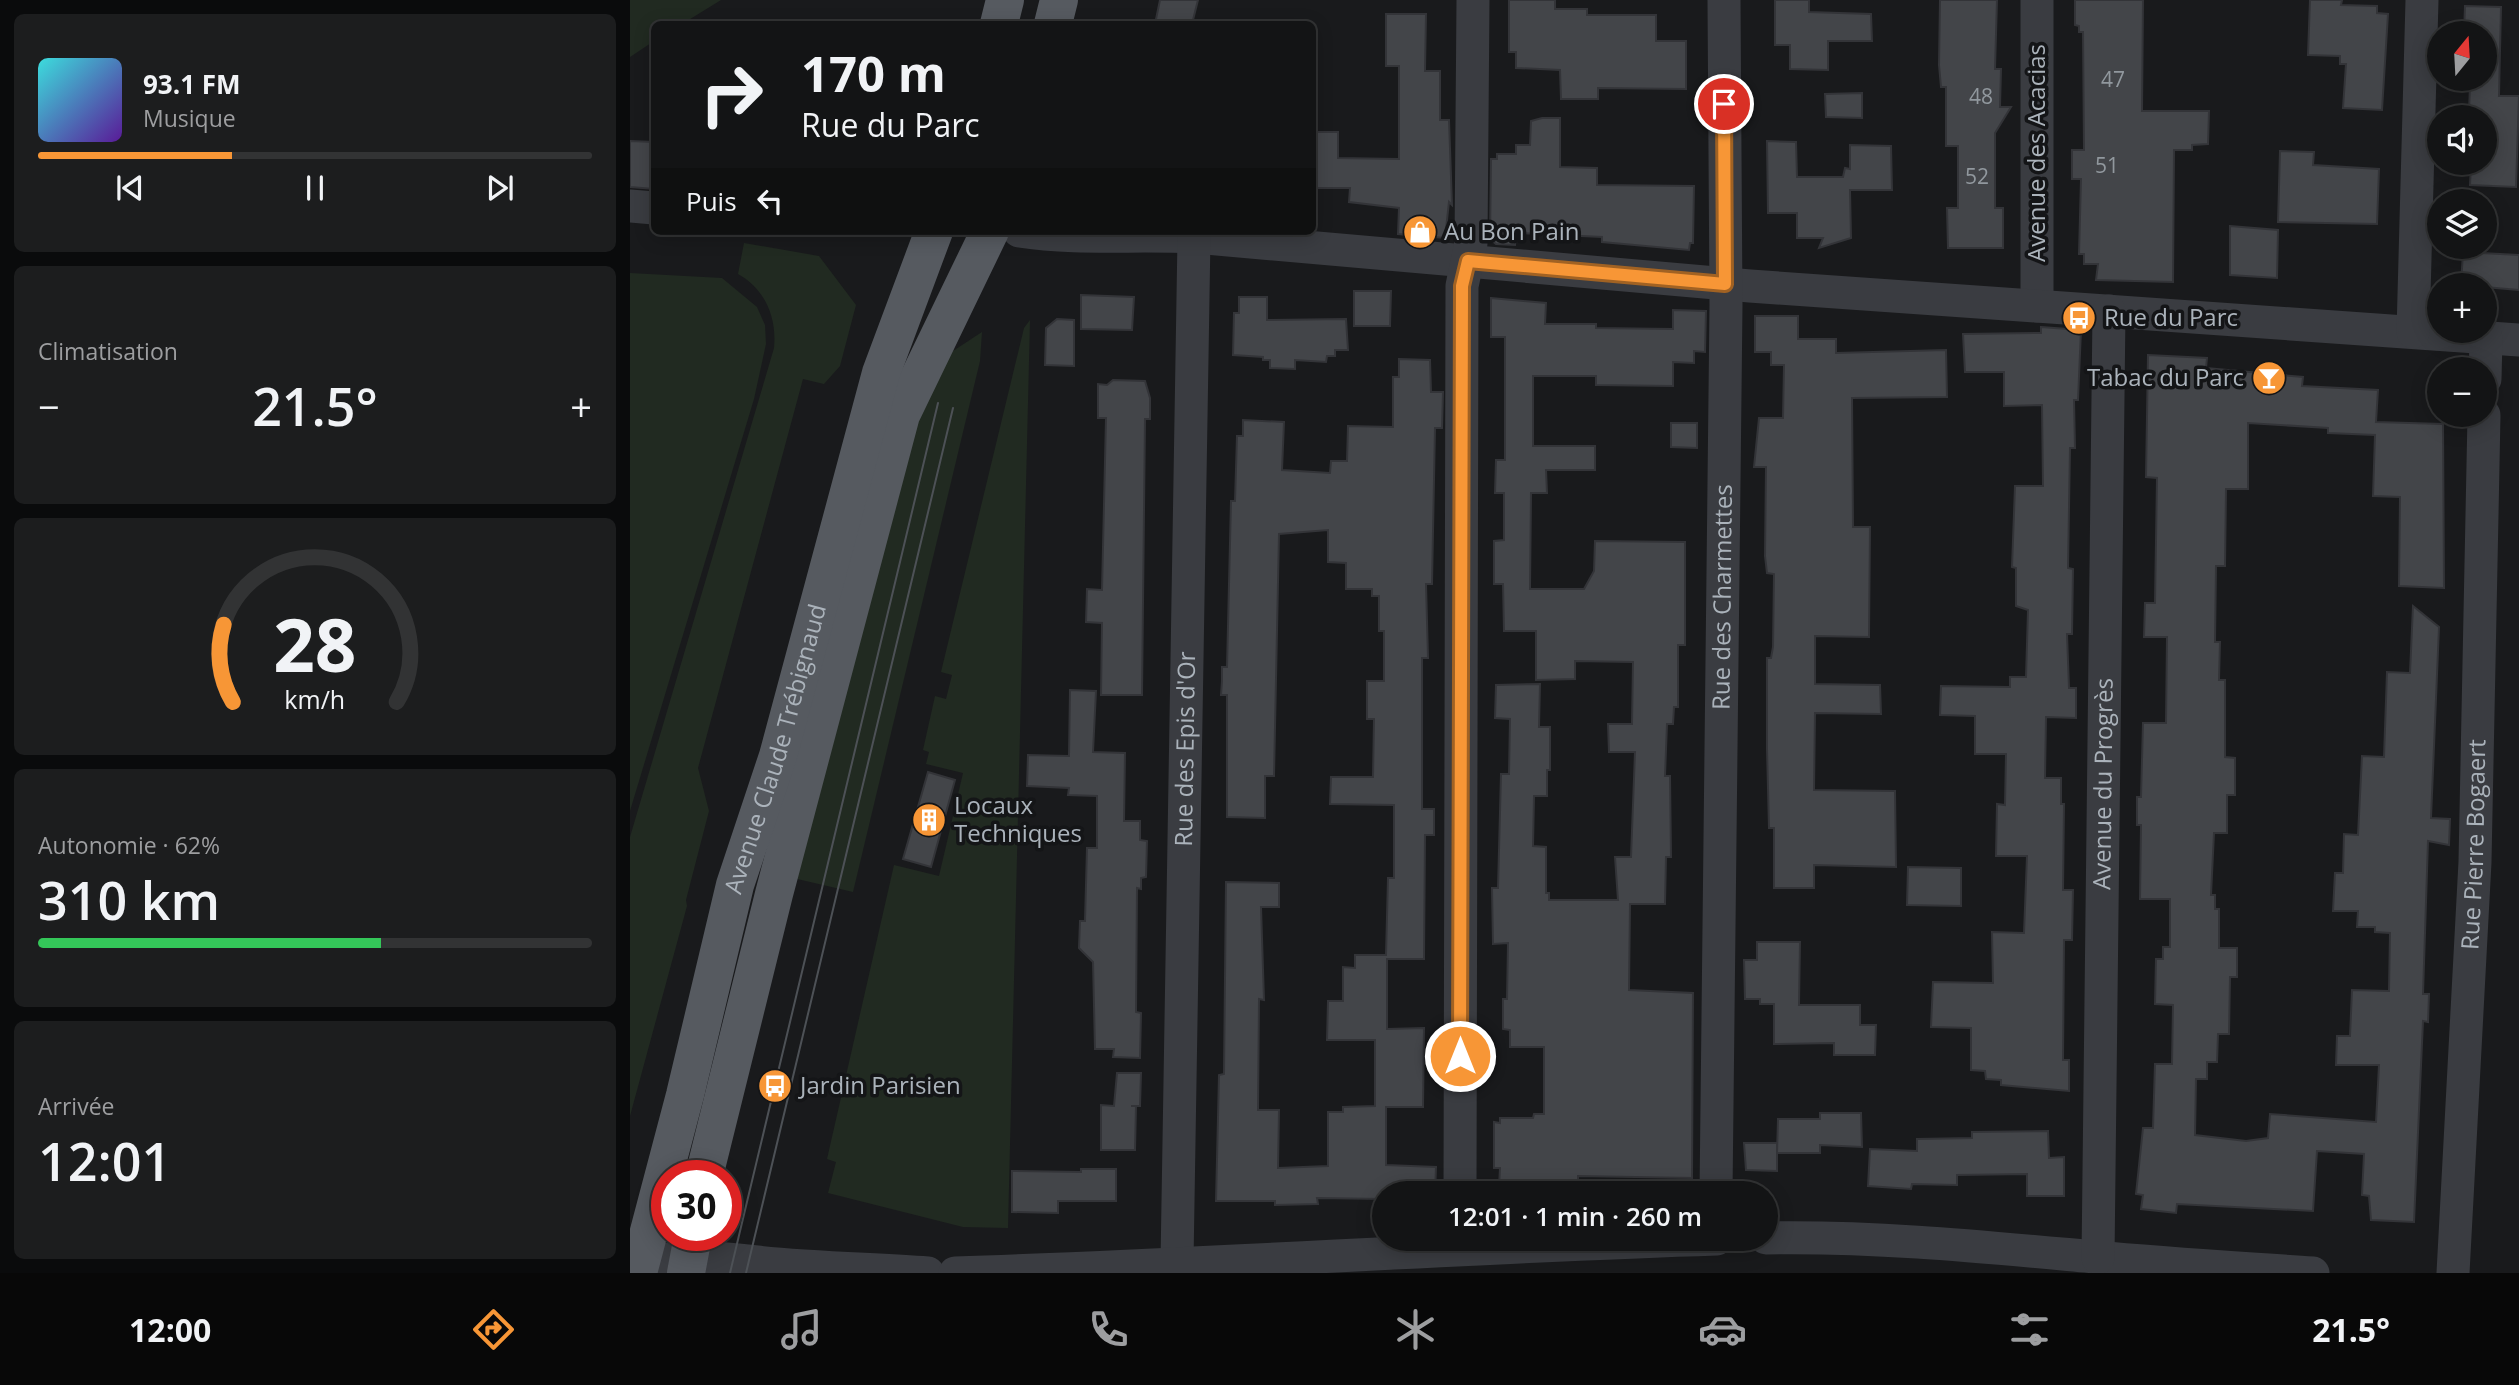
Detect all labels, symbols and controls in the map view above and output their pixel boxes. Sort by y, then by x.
north arrow [2427,21,2497,91]
map controls [2427,21,2497,427]
text: 170 m [801,40,946,106]
street label: Avenue des Acacias [2019,44,2052,262]
icon: right [686,49,777,140]
house number: 47 [2101,65,2125,93]
text: 93.1 FM [143,66,241,102]
pin [1694,74,1754,134]
house number: 48 [1969,82,1993,110]
icon: arrive [1705,85,1743,123]
text: Musique [143,102,236,134]
text: Rue du Parc [801,103,980,146]
button: sound [2427,105,2497,175]
house number: 51 [2095,151,2119,179]
house number: 52 [1965,162,1989,190]
icon: previous [111,169,149,207]
icon: pause [296,169,334,207]
icon: next [481,169,519,207]
icon: left [751,182,789,220]
text: Puis [686,183,737,219]
button: layers [2427,189,2497,259]
shop icon: Au Bon Pain [1401,213,1439,251]
place label: Au Bon Pain [1444,214,1580,247]
button: + [2427,273,2497,343]
bus stop icon: Rue du Parc [2060,299,2098,337]
place label: Rue du Parc [2104,300,2238,333]
text: Climatisation [38,335,178,367]
button: − [2427,357,2497,427]
bar icon: Tabac du Parc [2250,359,2288,397]
place label: Tabac du Parc [2087,360,2244,393]
text: 21.5° [252,370,378,441]
text: − [38,380,60,432]
text: + [570,380,592,432]
street label: Rue des Charmettes [1703,484,1739,710]
text: 28 [273,595,357,694]
street label: Avenue Claude Trébignaud [715,600,833,897]
street label: Rue des Epis d'Or [1166,651,1202,847]
street label: Avenue du Progrès [2084,678,2120,890]
text: km/h [285,682,345,716]
street label: Rue Pierre Bogaert [2452,739,2492,951]
place label: Locaux Techniques [954,788,1082,849]
building icon: Locaux Techniques [910,801,948,839]
text: Autonomie · 62% [38,829,220,861]
text: 310 km [38,864,220,935]
position arrow [1423,1019,1497,1093]
bus stop icon: Jardin Parisien [756,1067,794,1105]
place label: Jardin Parisien [798,1068,961,1101]
text: Arrivée [38,1090,114,1122]
text: 12:01 [38,1125,171,1196]
speed limit sign: 30 [651,1160,742,1251]
text: 12:01 · 1 min · 260 m [1448,1198,1702,1234]
icon: directions [469,1305,518,1354]
icon: music [777,1305,826,1354]
icon: phone [1084,1305,1133,1354]
icon: climate [1391,1305,1440,1354]
icon: car [1698,1305,1747,1354]
icon: filters [2005,1305,2054,1354]
text: 12:00 [129,1308,211,1351]
text: 21.5° [2312,1308,2390,1351]

